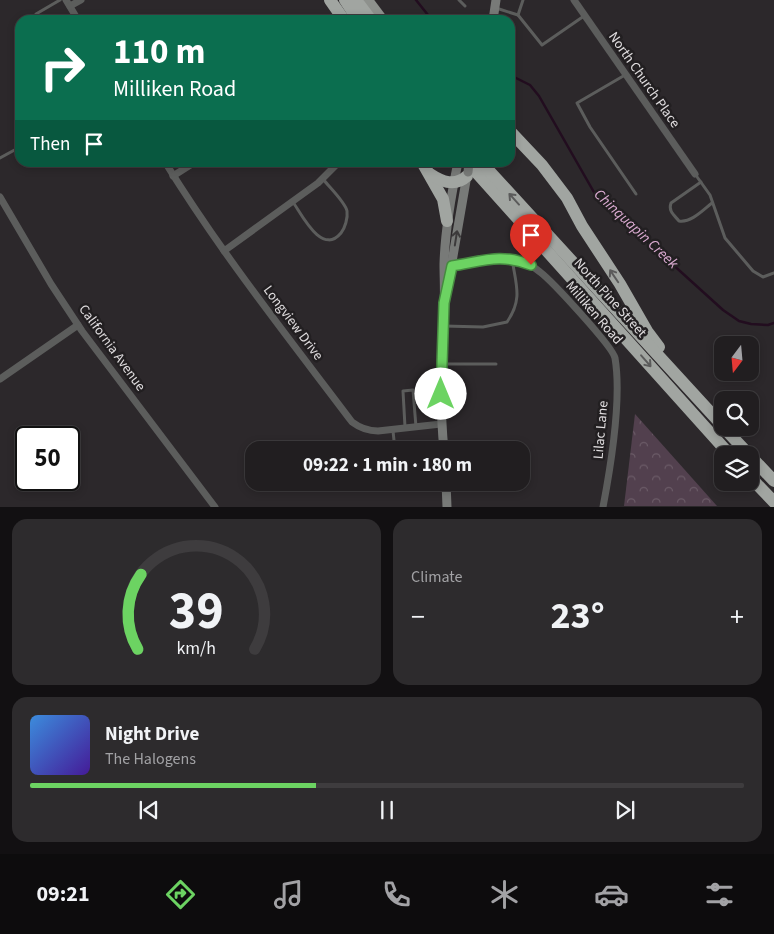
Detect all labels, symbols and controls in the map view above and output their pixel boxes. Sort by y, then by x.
text: 110 m [113,27,205,77]
street label: North Church Place [603,28,685,132]
icon: right [30,35,95,100]
text: Milliken Road [113,73,236,105]
icon: arrive [80,130,108,158]
text: Then [30,131,70,158]
water label: Chinquapin Creek [589,184,684,274]
one-way arrow [508,192,520,205]
pin [510,214,552,265]
icon: arrive [517,221,545,249]
one-way arrow [452,230,462,246]
street label: North Pine Street [569,254,651,342]
one-way arrow [609,269,619,283]
street label: Milliken Road [561,277,627,349]
street label: Longview Drive [258,281,328,365]
street label: California Avenue [74,301,150,395]
north arrow [714,336,759,381]
map controls [714,336,759,491]
one-way arrow [640,354,652,367]
position arrow [414,367,466,419]
button: search [714,391,759,436]
street label: Lilac Lane [588,400,614,460]
speed limit sign: 50 [15,426,80,491]
button: layers [714,446,759,491]
text: 09:22 · 1 min · 180 m [303,452,472,479]
text: Climate [411,566,462,588]
text: 39 [169,575,224,649]
text: 23° [551,589,605,643]
text: − [411,597,425,637]
text: + [730,597,744,637]
text: km/h [177,636,216,661]
text: Night Drive [105,721,199,748]
text: The Halogens [105,748,196,770]
icon: previous [135,796,163,824]
icon: pause [373,796,401,824]
icon: next [611,796,639,824]
icon: directions [163,877,198,912]
icon: music [271,877,306,912]
icon: phone [379,877,414,912]
icon: climate [487,877,522,912]
icon: car [594,877,629,912]
icon: filters [702,877,737,912]
text: 09:21 [36,878,90,910]

